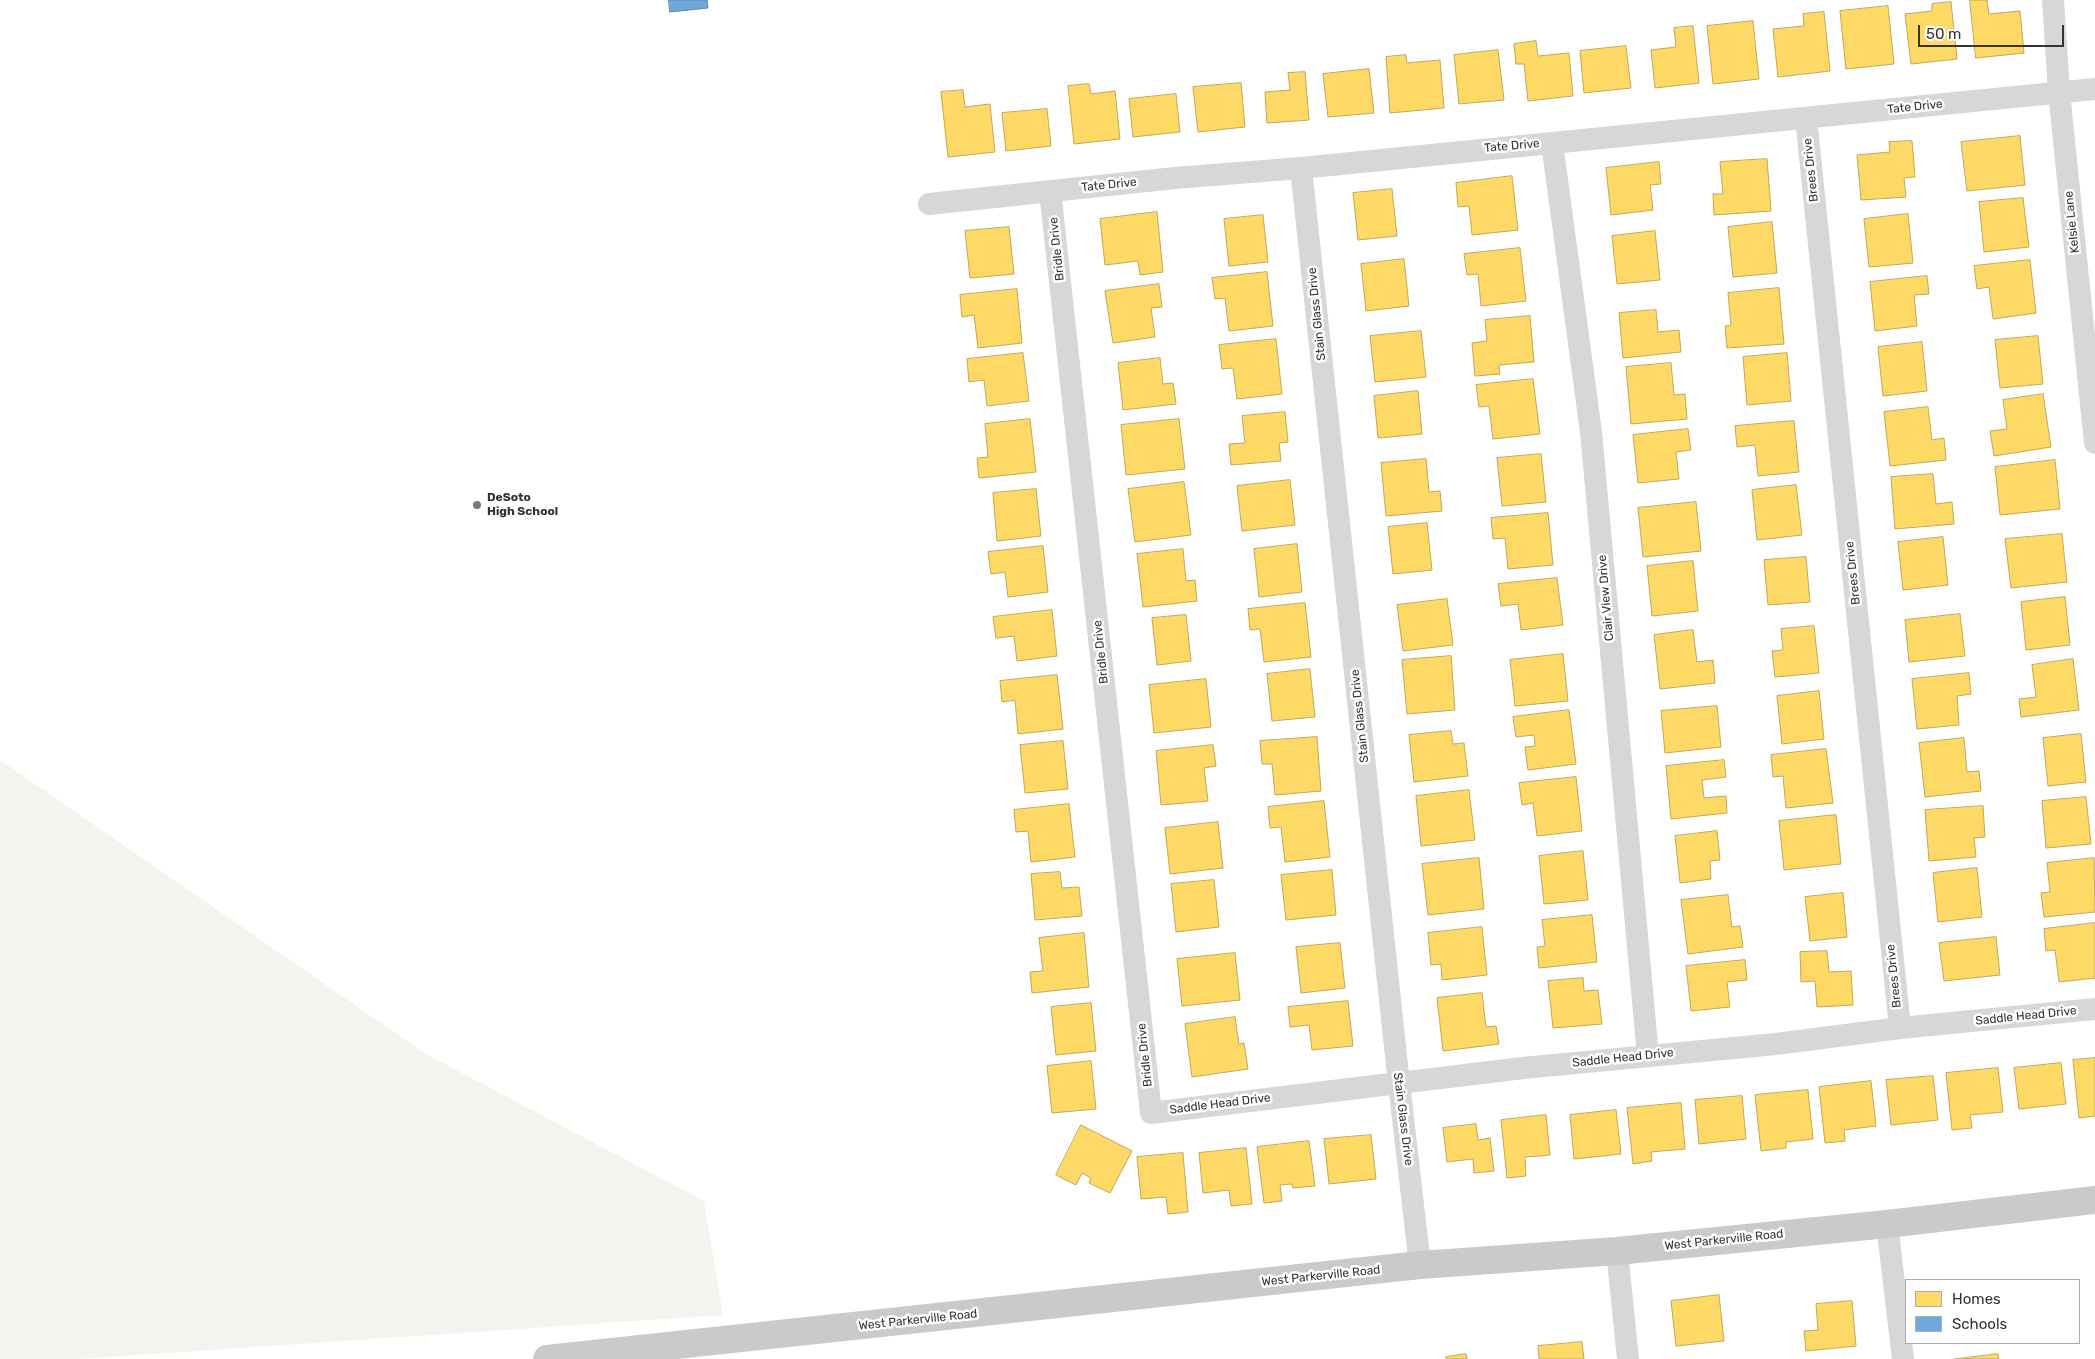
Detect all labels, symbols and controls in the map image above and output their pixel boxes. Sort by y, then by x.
scale bar [1920,15,2066,47]
text: 50 m [1926,25,1961,43]
street label: Tate Drive [1887,97,1943,117]
street label: Tate Drive [1484,136,1540,156]
street label: Brees Drive [1801,138,1821,202]
street label: Tate Drive [1081,175,1137,195]
street label: Kelsie Lane [2062,190,2082,254]
street label: Bridle Drive [1046,216,1068,282]
street label: Stain Glass Drive [1305,267,1329,361]
place label: DeSoto High School [487,491,558,519]
marker: DeSoto High School [471,499,483,511]
street label: Brees Drive [1843,541,1863,605]
street label: Clair View Drive [1595,554,1617,642]
street label: Bridle Drive [1090,619,1112,685]
street label: Stain Glass Drive [1348,669,1372,763]
street label: Brees Drive [1884,944,1904,1008]
street label: Saddle Head Drive [1975,1004,2077,1028]
street label: Bridle Drive [1134,1022,1156,1088]
street label: Saddle Head Drive [1572,1046,1674,1070]
street label: Stain Glass Drive [1390,1072,1416,1166]
street label: Saddle Head Drive [1169,1091,1271,1117]
street label: West Parkerville Road [1664,1227,1784,1253]
street label: West Parkerville Road [1261,1263,1381,1289]
legend [1905,1279,2080,1344]
text: Homes [1952,1290,2001,1308]
street label: West Parkerville Road [858,1307,978,1333]
text: Schools [1952,1315,2007,1333]

